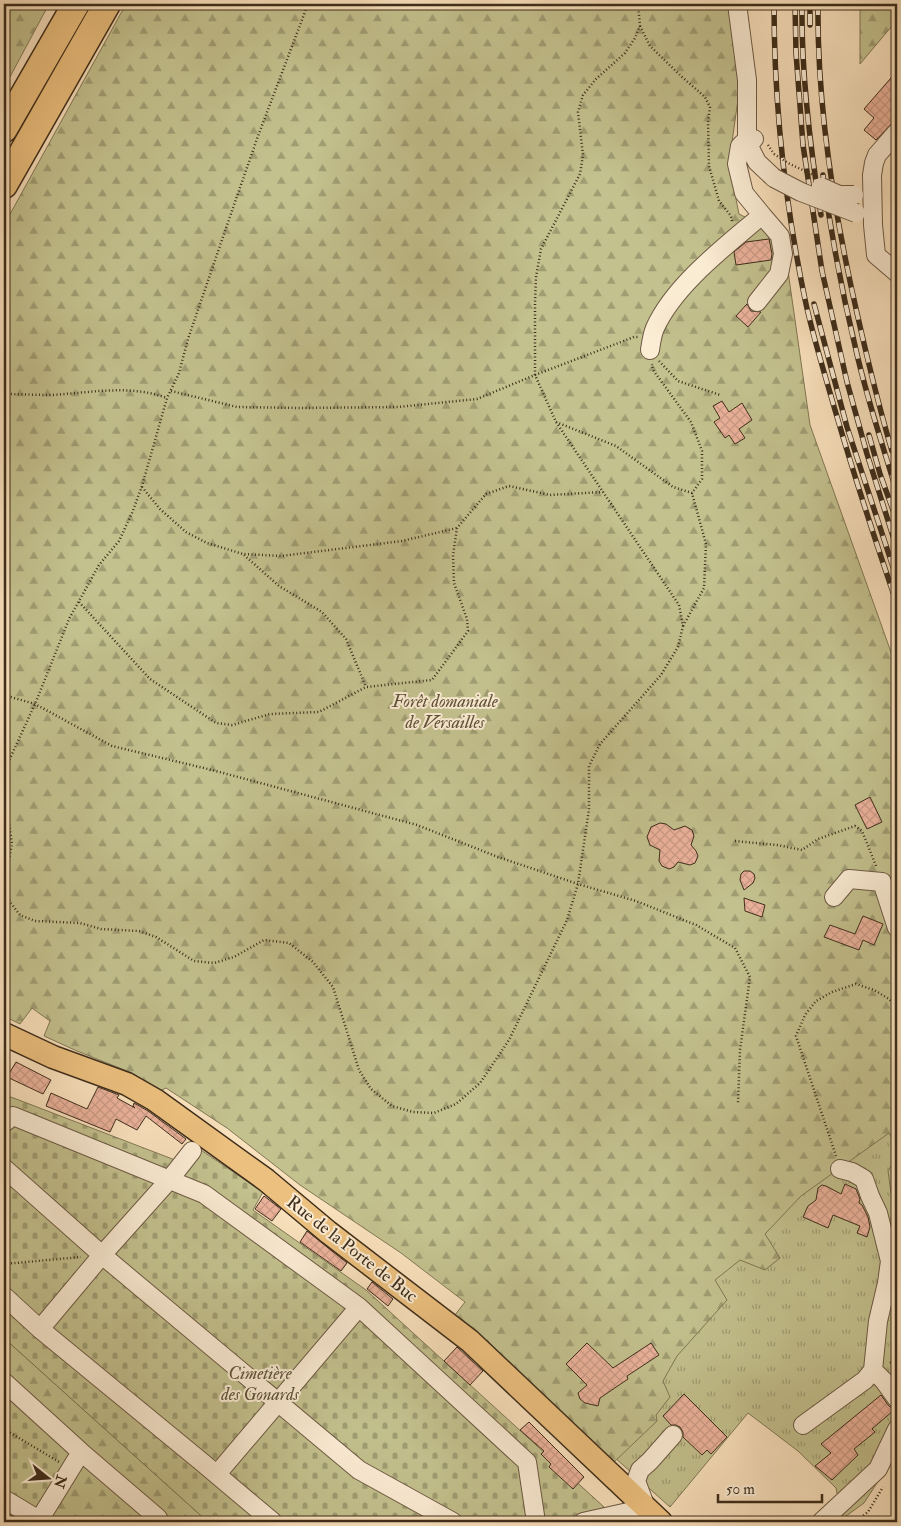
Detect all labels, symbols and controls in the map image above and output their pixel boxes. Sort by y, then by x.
park label: Forêt domaniale de Versailles [391,690,499,734]
street label: Rue de la Porte de Buc [282,1191,422,1307]
park label: Cimetière des Gonards [220,1362,300,1406]
north arrow [22,1454,72,1504]
scale bar [718,1471,822,1503]
text: N [50,1472,70,1491]
text: 50 m [726,1480,755,1499]

